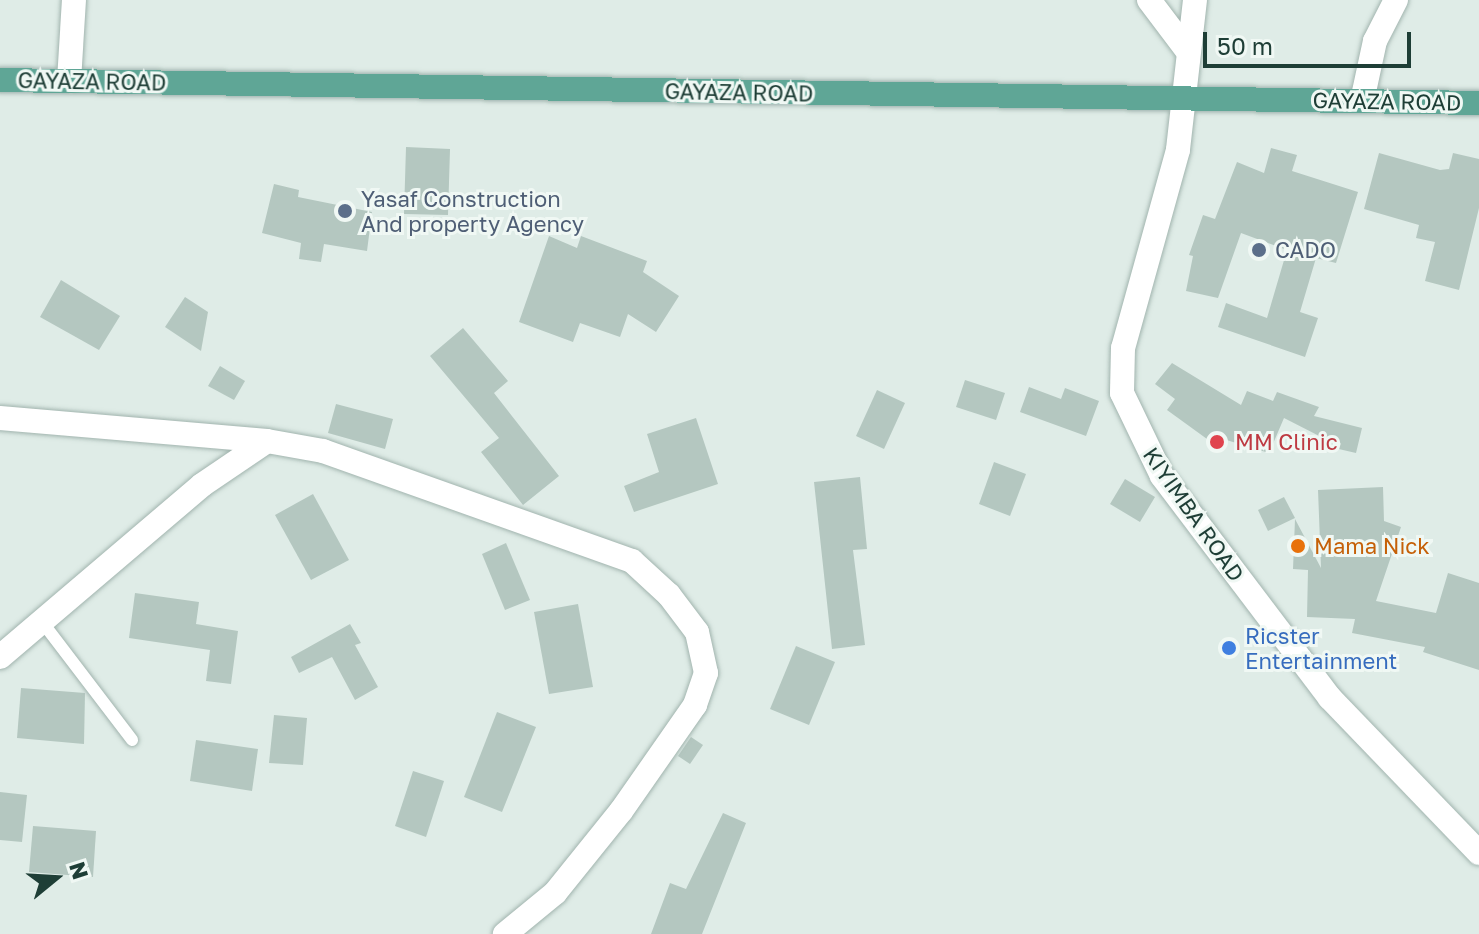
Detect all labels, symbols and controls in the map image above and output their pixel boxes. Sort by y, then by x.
scale bar [1207,16,1415,66]
text: 50 m [1217,31,1273,60]
street label: GAYAZA ROAD [17,67,167,95]
street label: GAYAZA ROAD [664,78,814,106]
street label: GAYAZA ROAD [1312,87,1462,115]
place label: Yasaf Construction And property Agency [361,185,584,236]
marker: Yasaf Construction And property Agency [336,202,354,220]
place label: CADO [1275,237,1336,263]
marker: CADO [1250,241,1268,259]
place label: MM Clinic [1235,429,1338,455]
marker: MM Clinic [1206,431,1228,453]
street label: KIYIMBA ROAD [1138,442,1250,586]
place label: Mama Nick [1314,533,1430,559]
marker: Mama Nick [1289,537,1307,555]
place label: Ricster Entertainment [1245,622,1397,674]
marker: Ricster Entertainment [1220,639,1238,657]
north arrow [16,838,96,918]
text: N [64,858,95,883]

